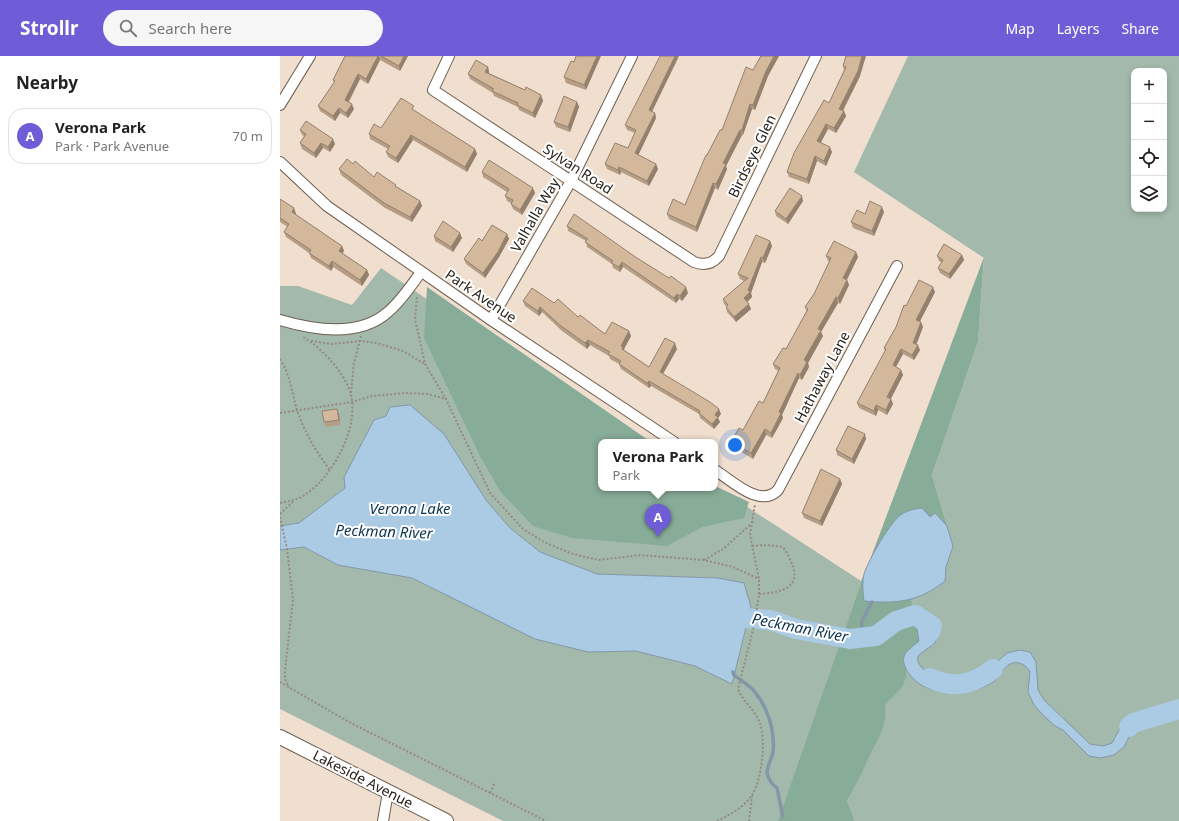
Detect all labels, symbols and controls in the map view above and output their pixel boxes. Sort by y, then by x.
search box [103,10,383,46]
text: Strollr [20,15,79,41]
icon: search [117,17,139,39]
text: Search here [149,18,232,38]
text: Map [1006,19,1035,38]
text: Layers [1057,19,1099,38]
text: Share [1121,19,1159,38]
map controls [1131,68,1167,212]
button: + [1131,68,1167,104]
text: Nearby [16,71,78,94]
button: − [1131,104,1167,140]
street label: Birdseye Glen [723,111,780,200]
text: Verona Park [55,117,146,137]
text: A [26,127,35,145]
text: 70 m [233,127,263,145]
text: Park · Park Avenue [55,137,169,155]
street label: Sylvan Road [540,139,617,198]
button: locate [1131,140,1167,176]
street label: Valhalla Way [506,174,564,255]
button: layers [1131,176,1167,212]
street label: Park Avenue [442,265,521,327]
street label: Hathaway Lane [789,328,854,426]
your location [725,435,745,455]
popup [598,439,718,491]
text: Verona Park [612,446,704,466]
text: Park [612,466,640,484]
water label: Verona Lake [370,498,451,518]
pin: A [645,504,671,537]
water label: Peckman River [335,519,434,543]
water label: Peckman River [750,608,851,646]
street label: Lakeside Avenue [310,745,417,812]

